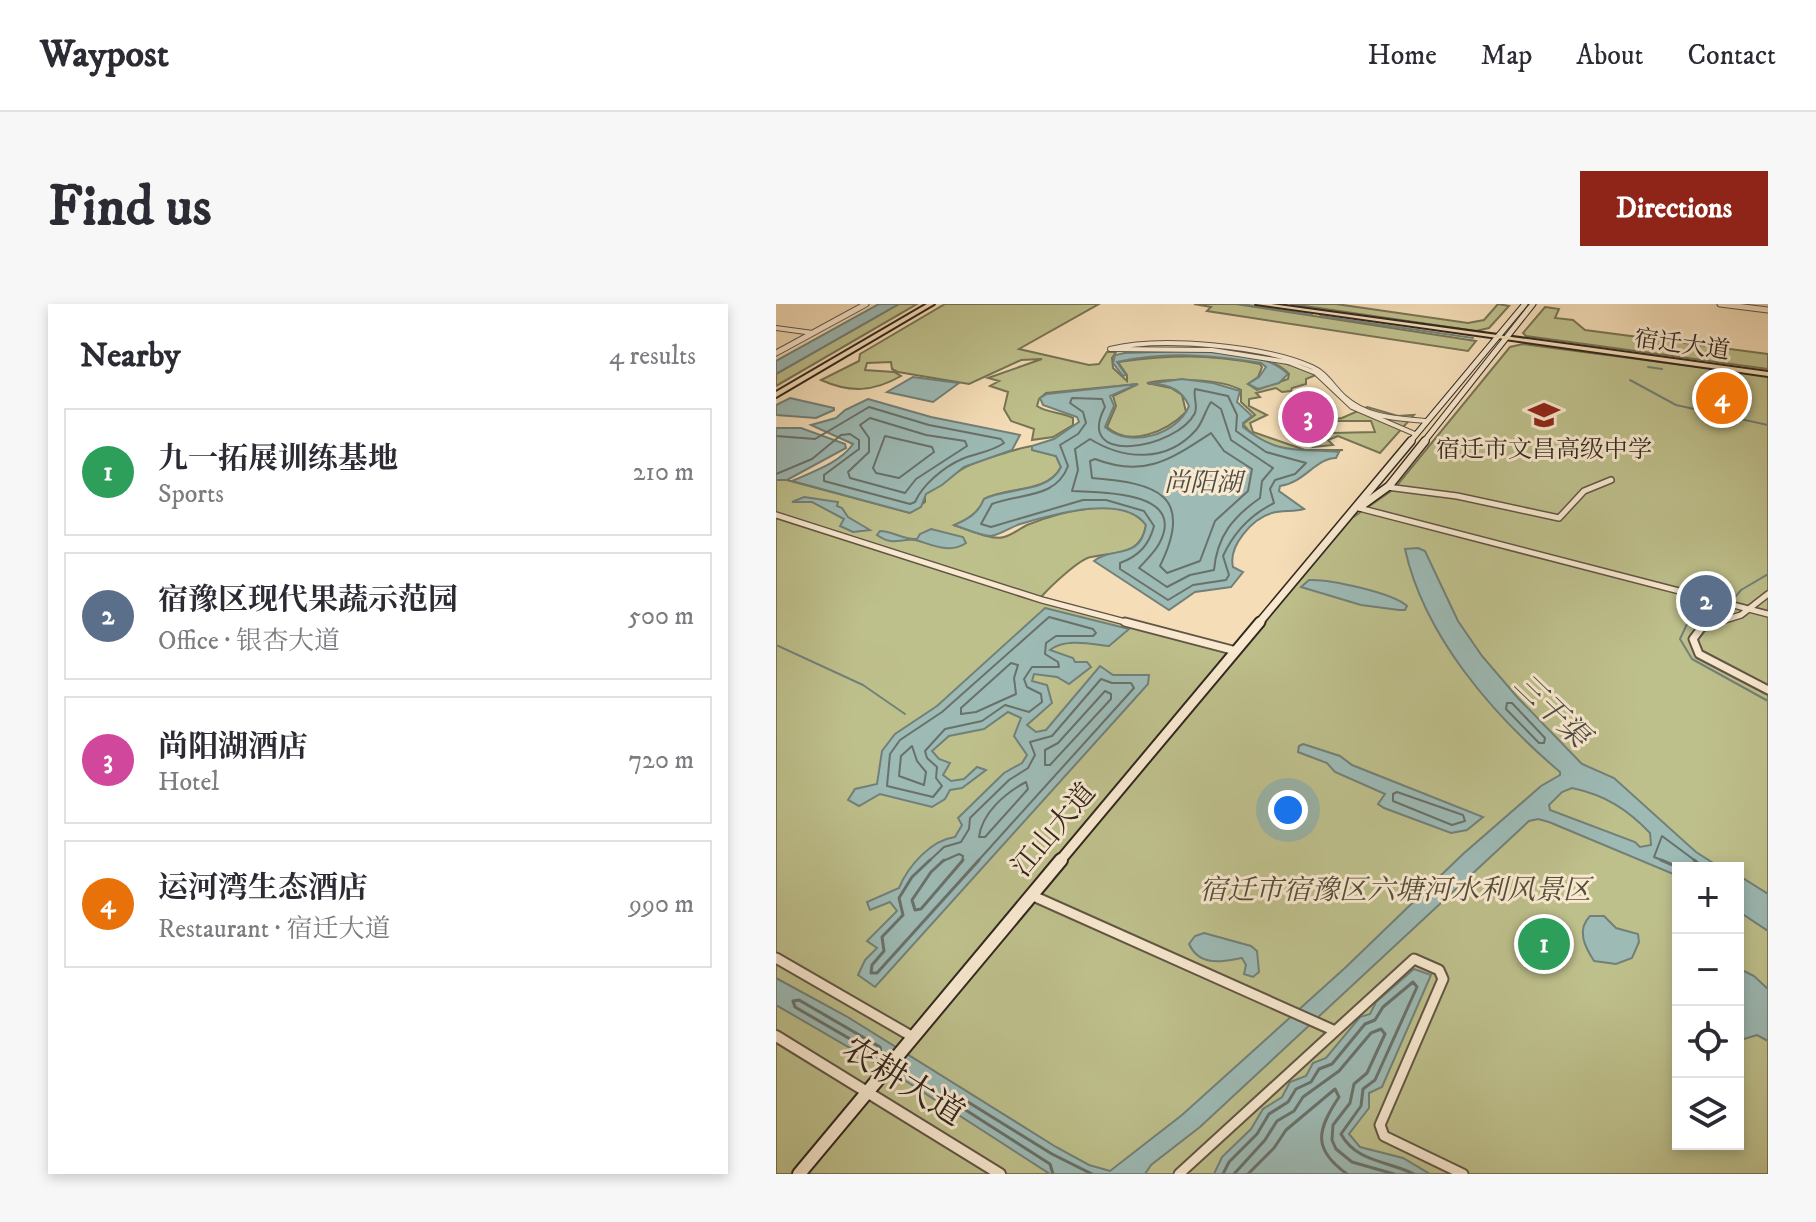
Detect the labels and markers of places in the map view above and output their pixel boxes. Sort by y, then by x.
pin: 4 [1696,368,1748,428]
pin: 3 [1282,387,1334,447]
school or university icon: 宿迁市文昌高级中学 [1527,398,1561,432]
place label: 宿迁市文昌高级中学 [1436,435,1652,465]
pin: 2 [1680,571,1732,631]
pin: 1 [1518,914,1570,974]

